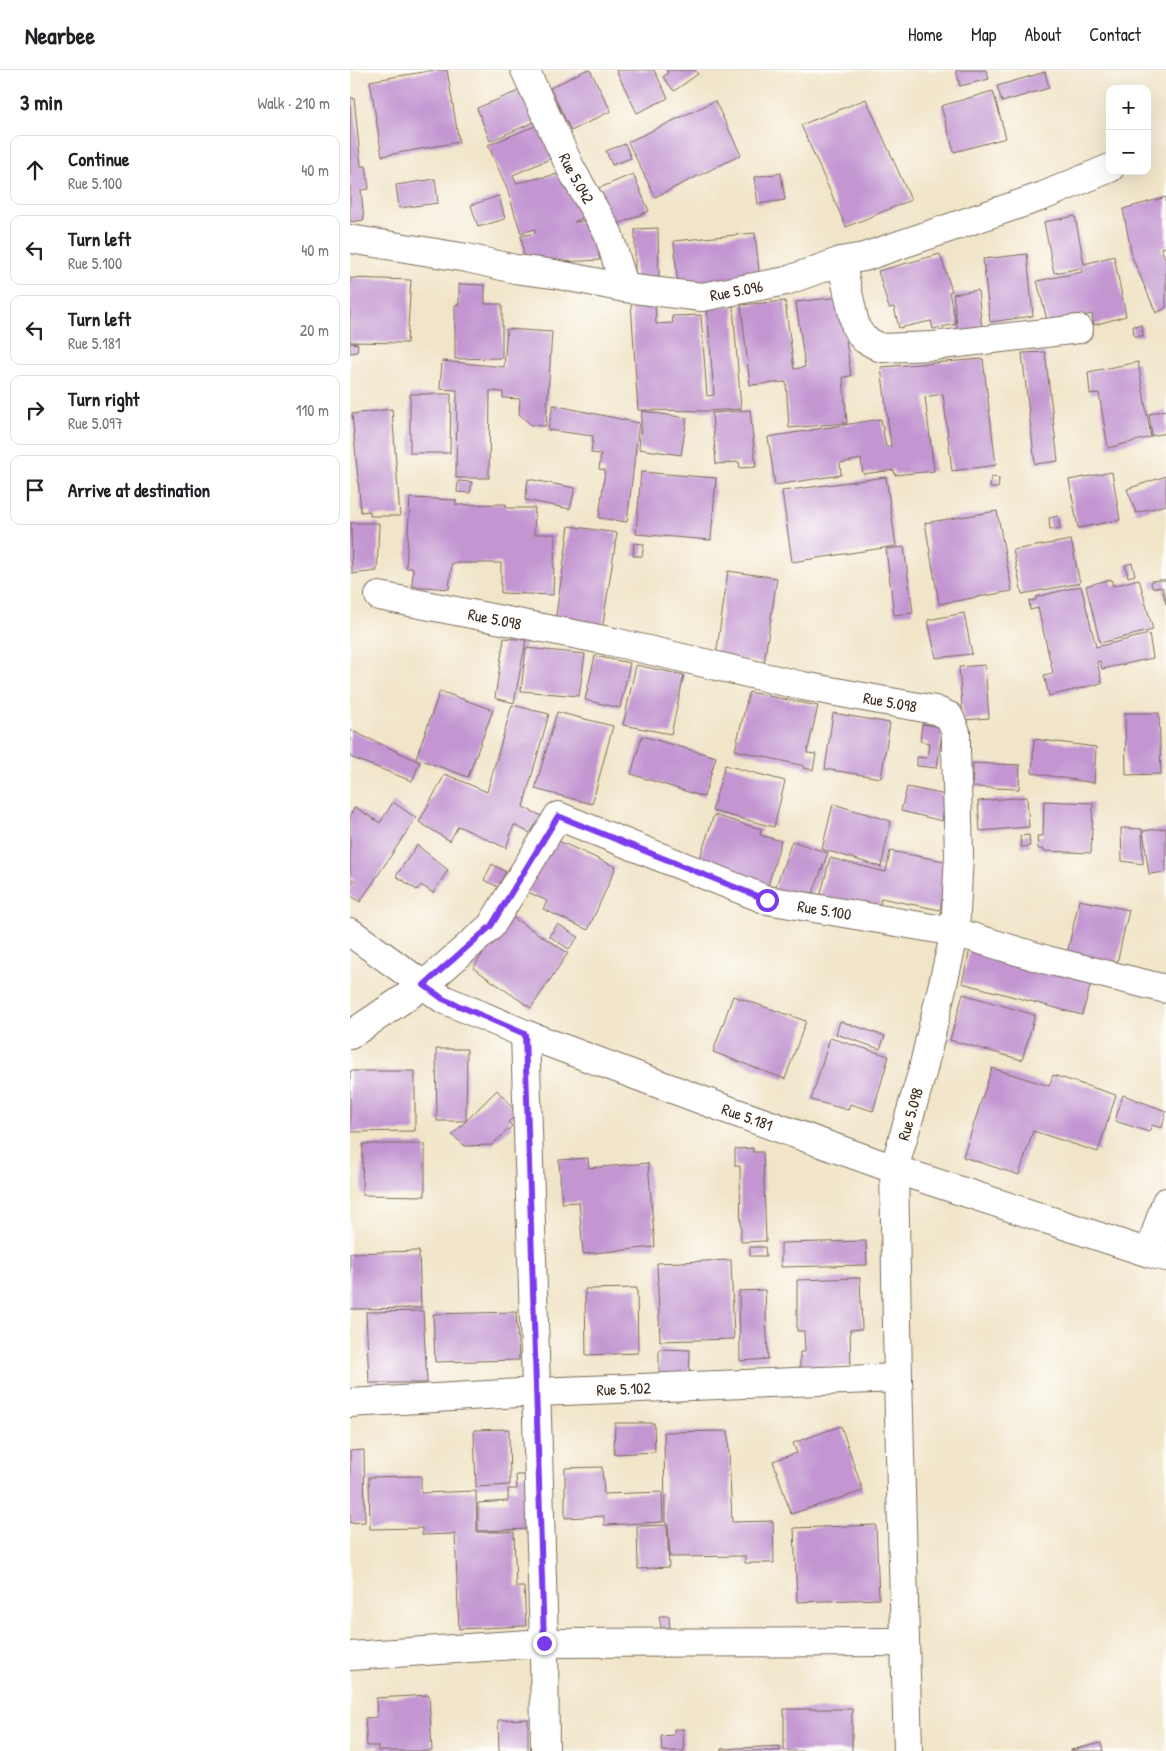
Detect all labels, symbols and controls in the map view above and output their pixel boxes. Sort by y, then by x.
text: Nearbee [25,19,95,51]
text: Home [908,22,943,47]
text: Map [971,22,996,47]
text: About [1024,22,1061,47]
text: Contact [1089,22,1141,47]
map controls [1106,85,1151,175]
button: + [1106,85,1151,130]
text: 3 min [20,88,63,117]
text: Walk · 210 m [257,92,330,114]
button: − [1106,130,1151,175]
text: Continue [68,146,129,172]
street label: Rue 5.042 [554,149,600,208]
icon: ahead [21,156,49,184]
text: 40 m [301,159,329,181]
text: Rue 5.100 [68,172,122,194]
text: Turn left [68,226,131,252]
icon: left [21,236,49,264]
text: 40 m [301,239,329,261]
text: Rue 5.100 [68,252,122,274]
street label: Rue 5.096 [708,275,765,306]
text: Turn left [68,306,131,332]
icon: left [21,316,49,344]
text: 20 m [300,319,329,341]
text: Rue 5.181 [68,332,120,354]
text: Turn right [68,386,139,412]
icon: right [21,396,49,424]
text: 110 m [296,399,329,421]
text: Rue 5.097 [68,412,123,434]
icon: arrive [21,476,49,504]
text: Arrive at destination [68,477,210,503]
street label: Rue 5.098 [466,603,523,635]
street label: Rue 5.098 [862,686,919,717]
route start [756,889,779,912]
street label: Rue 5.100 [796,894,853,925]
street label: Rue 5.098 [892,1085,928,1143]
street label: Rue 5.181 [719,1098,776,1136]
street label: Rue 5.102 [596,1377,652,1401]
route end [533,1632,556,1655]

